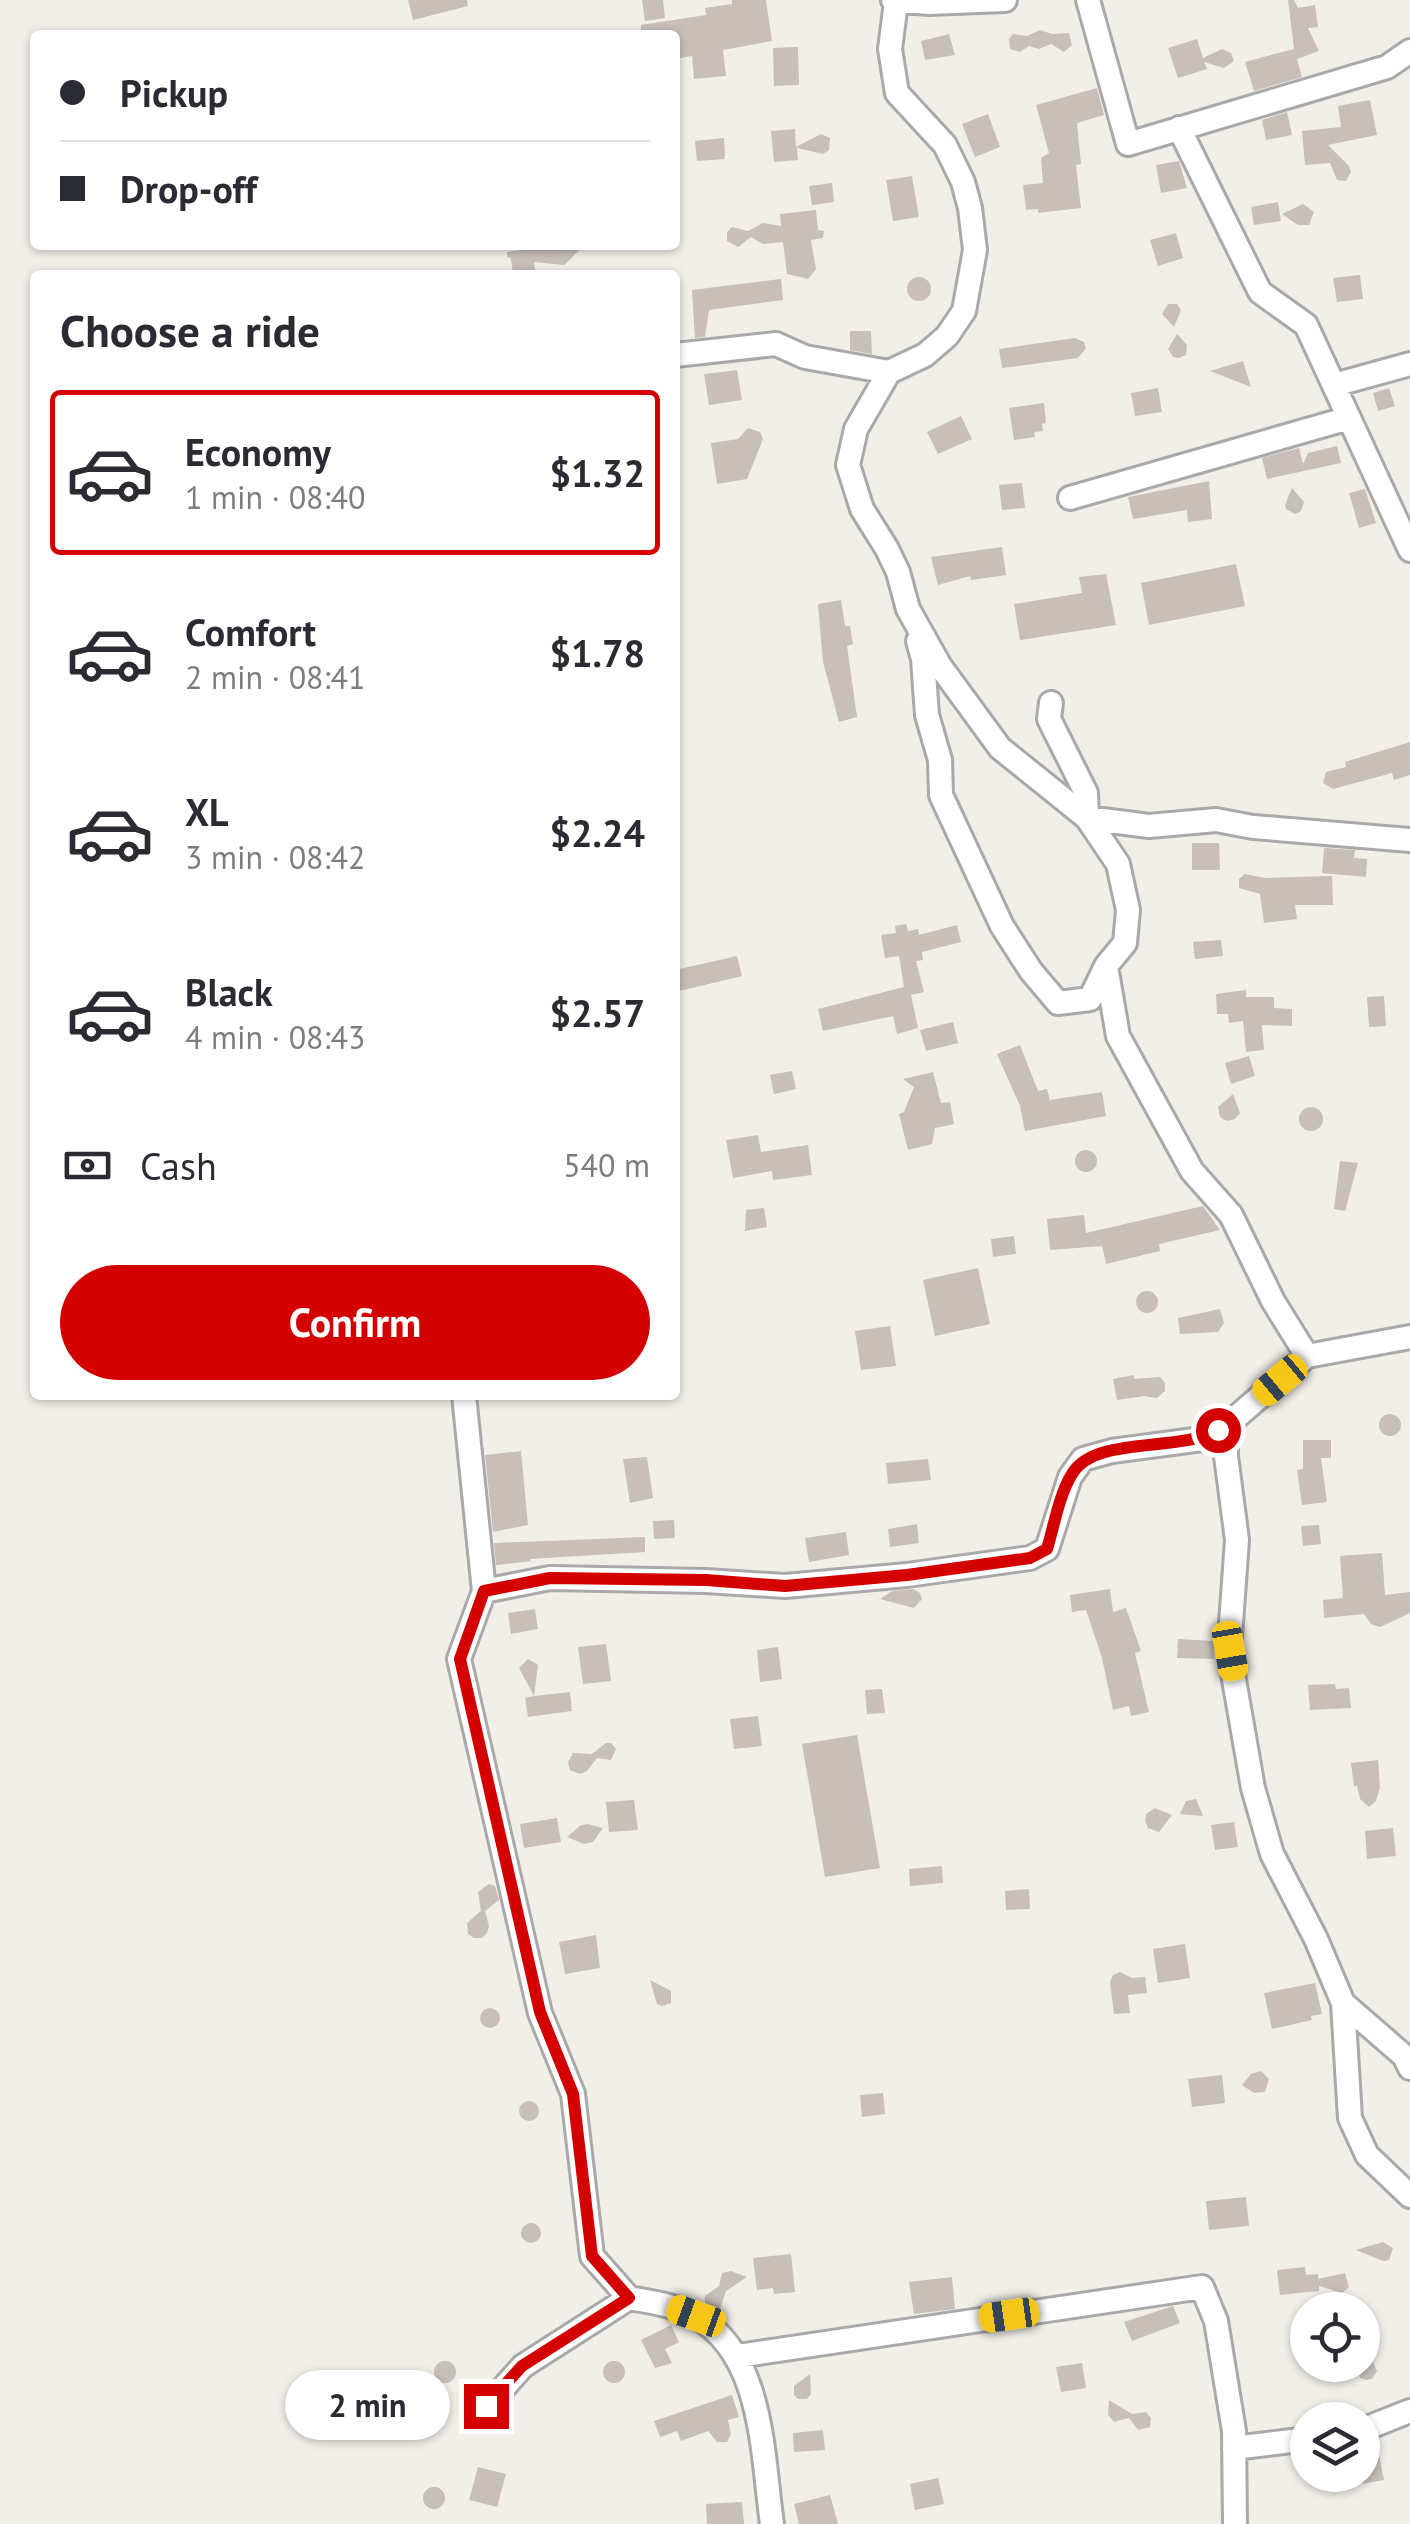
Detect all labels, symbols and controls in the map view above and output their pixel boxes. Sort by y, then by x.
text: Pickup [120,68,228,117]
text: Drop-off [120,164,257,213]
text: Choose a ride [60,301,320,359]
text: Economy [185,427,331,476]
icon: car [65,428,155,518]
text: $1.32 [549,448,645,497]
text: 1 min · 08:40 [185,476,365,518]
text: Comfort [185,607,316,656]
icon: car [65,608,155,698]
text: $1.78 [549,628,645,677]
text: 2 min · 08:41 [185,656,365,698]
text: XL [185,787,229,836]
icon: car [65,788,155,878]
text: $2.24 [549,808,645,857]
text: 3 min · 08:42 [185,836,365,878]
text: Black [185,967,273,1016]
icon: car [65,968,155,1058]
text: $2.57 [549,988,645,1037]
text: 4 min · 08:43 [185,1016,365,1058]
icon: cash [60,1138,115,1193]
text: Cash [140,1141,217,1190]
text: 540 m [563,1144,650,1186]
button: Confirm [60,1265,650,1380]
car [1247,1349,1313,1411]
route start [1196,1408,1241,1453]
car [1210,1619,1250,1683]
car [663,2292,729,2340]
map controls [1290,2292,1380,2492]
button: locate [1290,2292,1380,2382]
car [977,2296,1041,2334]
callout: 2 min [286,2371,451,2441]
text: 2 min [328,2384,407,2426]
route end [464,2384,509,2429]
button: layers [1290,2402,1380,2492]

